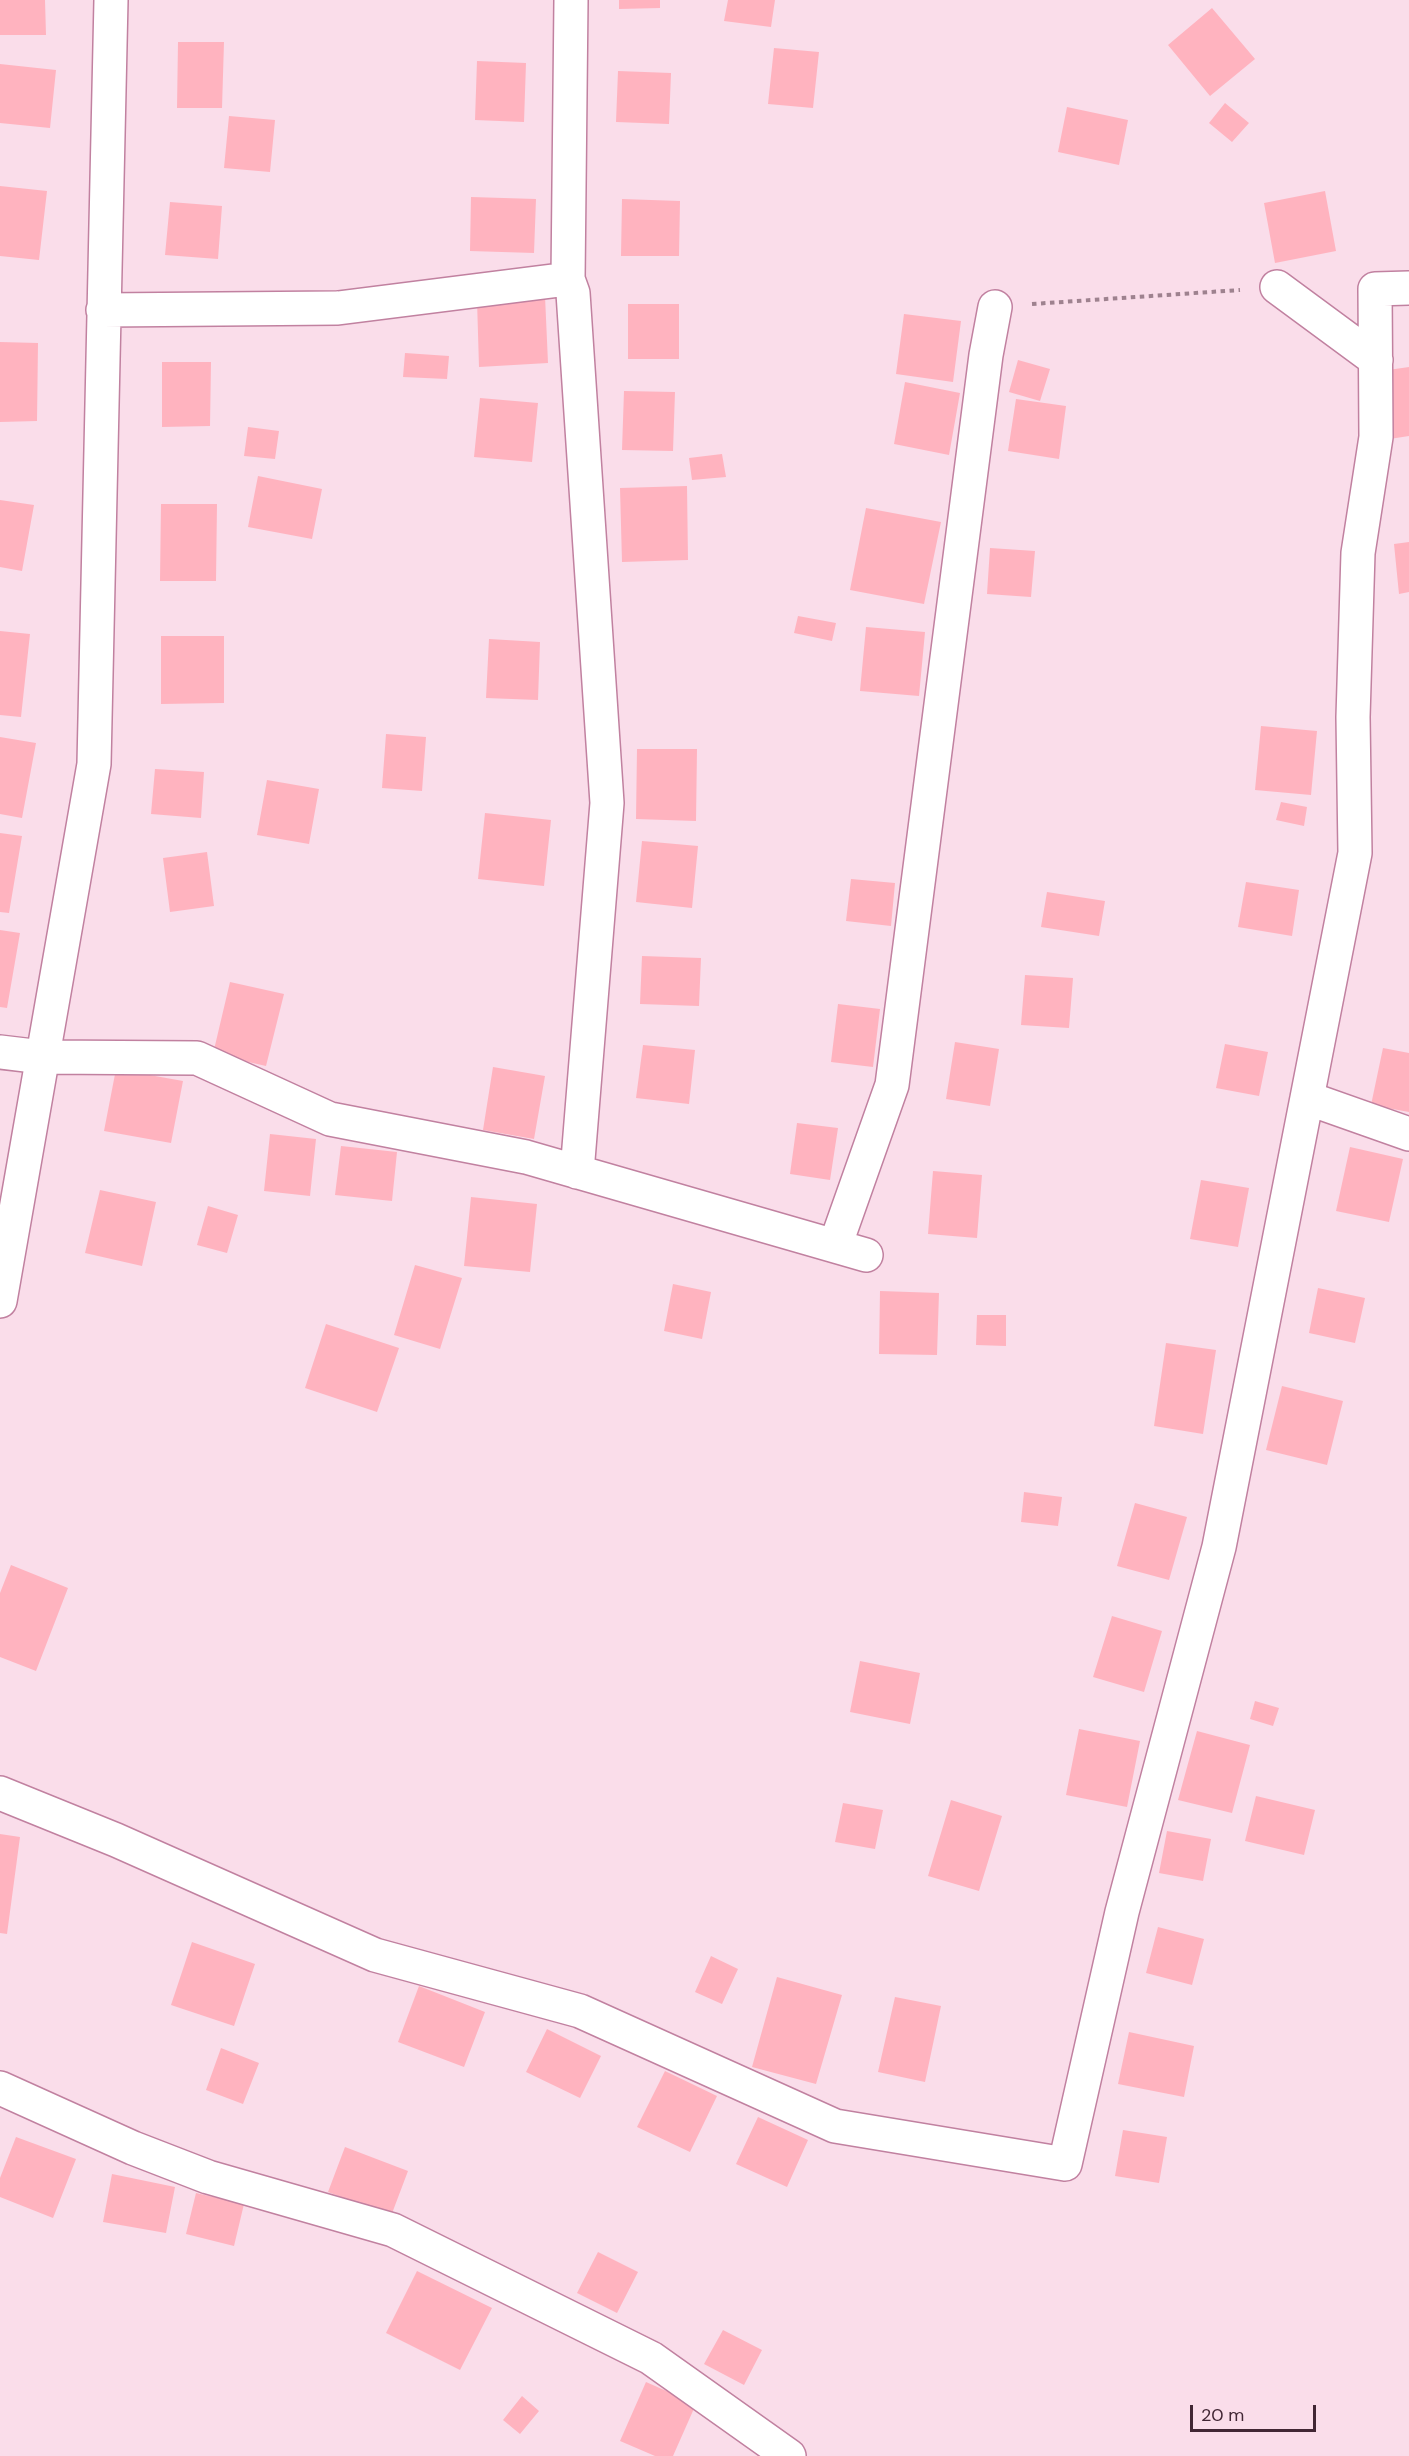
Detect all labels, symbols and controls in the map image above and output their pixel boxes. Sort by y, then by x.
scale bar [1193,2393,1319,2431]
text: 20 m [1201,2403,1244,2427]

